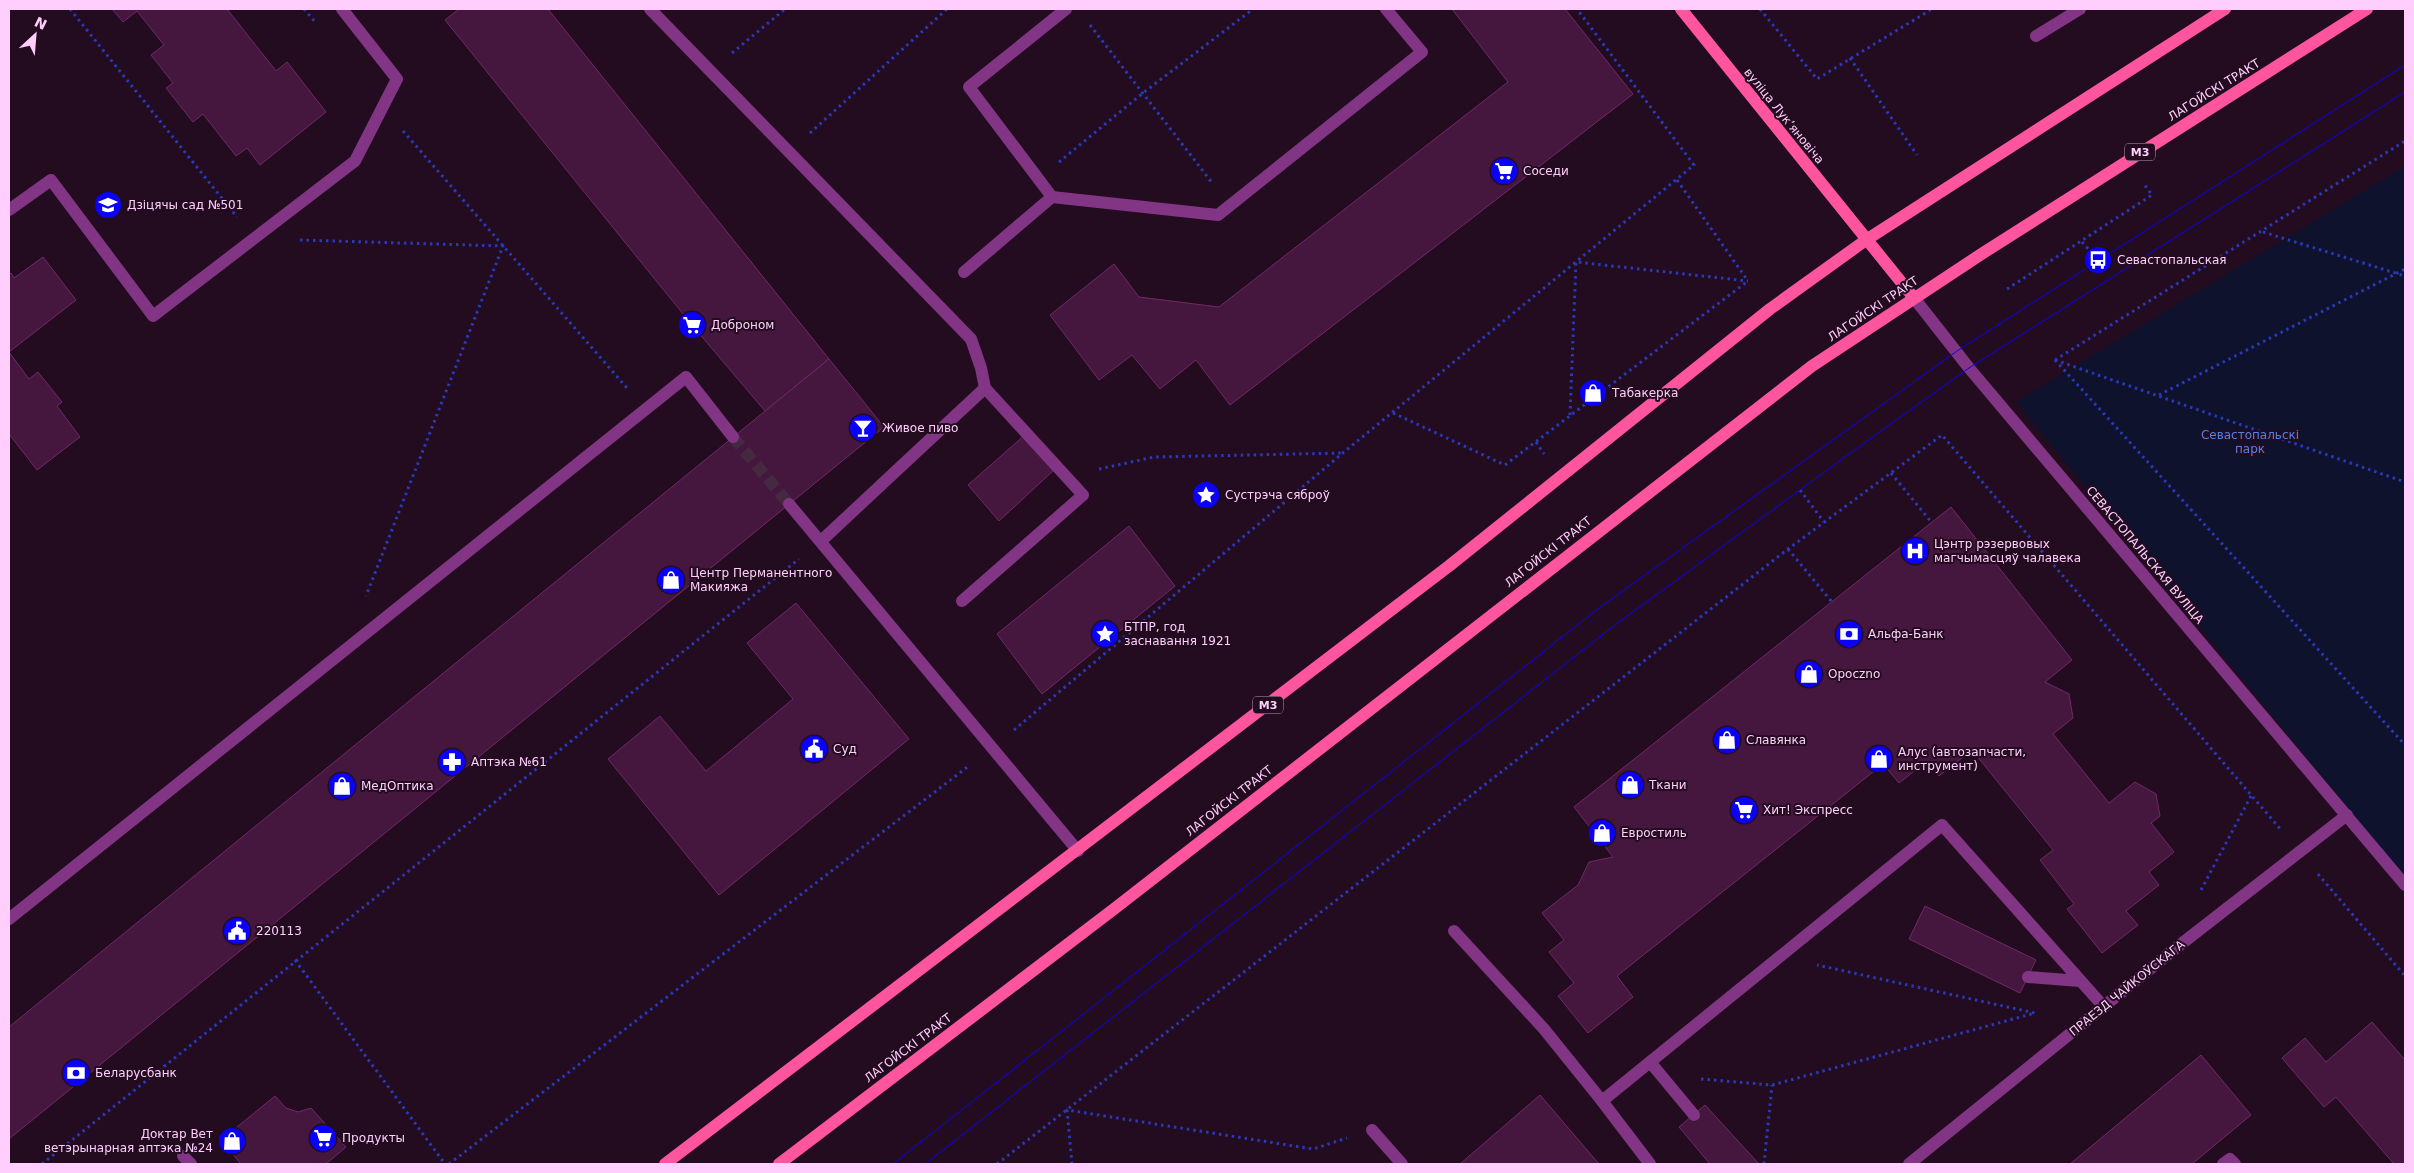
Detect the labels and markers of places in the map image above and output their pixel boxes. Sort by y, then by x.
supermarket icon: Соседи [1489,156,1519,186]
place label: Соседи [1523,164,1569,178]
school or university icon: Дзіцячы сад №501 [93,190,123,220]
place label: Дзіцячы сад №501 [127,198,243,212]
bus stop icon: Севастопальская [2083,245,2113,275]
place label: Севастопальская [2117,253,2226,267]
supermarket icon: Доброном [677,310,707,340]
place label: Доброном [711,318,774,332]
shop icon: Табакерка [1578,378,1608,408]
place label: Табакерка [1611,386,1678,400]
bar icon: Живое пиво [848,413,878,443]
place label: Живое пиво [882,421,958,435]
place icon: Сустрэча сяброў [1191,480,1221,510]
place label: Сустрэча сяброў [1225,488,1330,502]
hospital icon: Цэнтр рэзервовых магчымасцяў чалавека [1900,536,1930,566]
place label: Цэнтр рэзервовых магчымасцяў чалавека [1934,537,2081,565]
shop icon: Центр Перманентного Макияжа [656,565,686,595]
place label: Центр Перманентного Макияжа [690,566,832,594]
place icon: БТПР, год заснавання 1921 [1090,619,1120,649]
bank icon: Альфа-Банк [1834,619,1864,649]
place label: БТПР, год заснавання 1921 [1124,620,1231,648]
place label: Альфа-Банк [1868,627,1944,641]
shop icon: Opoczno [1794,659,1824,689]
place label: Opoczno [1828,667,1880,681]
shop icon: Славянка [1712,725,1742,755]
place label: Славянка [1746,733,1806,747]
public building icon: Суд [799,734,829,764]
place label: Суд [833,742,857,756]
shop icon: Алус (автозапчасти, инструмент) [1864,744,1894,774]
place label: Алус (автозапчасти, инструмент) [1898,745,2026,773]
pharmacy icon: Аптэка №61 [437,747,467,777]
place label: Аптэка №61 [471,755,547,769]
shop icon: Ткани [1615,770,1645,800]
shop icon: МедОптика [327,771,357,801]
place label: Ткани [1648,778,1687,792]
place label: МедОптика [361,779,434,793]
supermarket icon: Хит! Экспресс [1729,795,1759,825]
place label: Хит! Экспресс [1763,803,1853,817]
shop icon: Евростиль [1587,818,1617,848]
place label: Евростиль [1621,826,1687,840]
public building icon: 220113 [222,916,252,946]
place label: 220113 [256,924,302,938]
bank icon: Беларусбанк [61,1058,91,1088]
place label: Беларусбанк [95,1066,177,1080]
supermarket icon: Продукты [308,1123,338,1153]
shop icon: Доктар Вет ветэрынарная аптэка №24 [217,1126,247,1156]
place label: Доктар Вет ветэрынарная аптэка №24 [44,1127,213,1155]
place label: Продукты [342,1131,405,1145]

